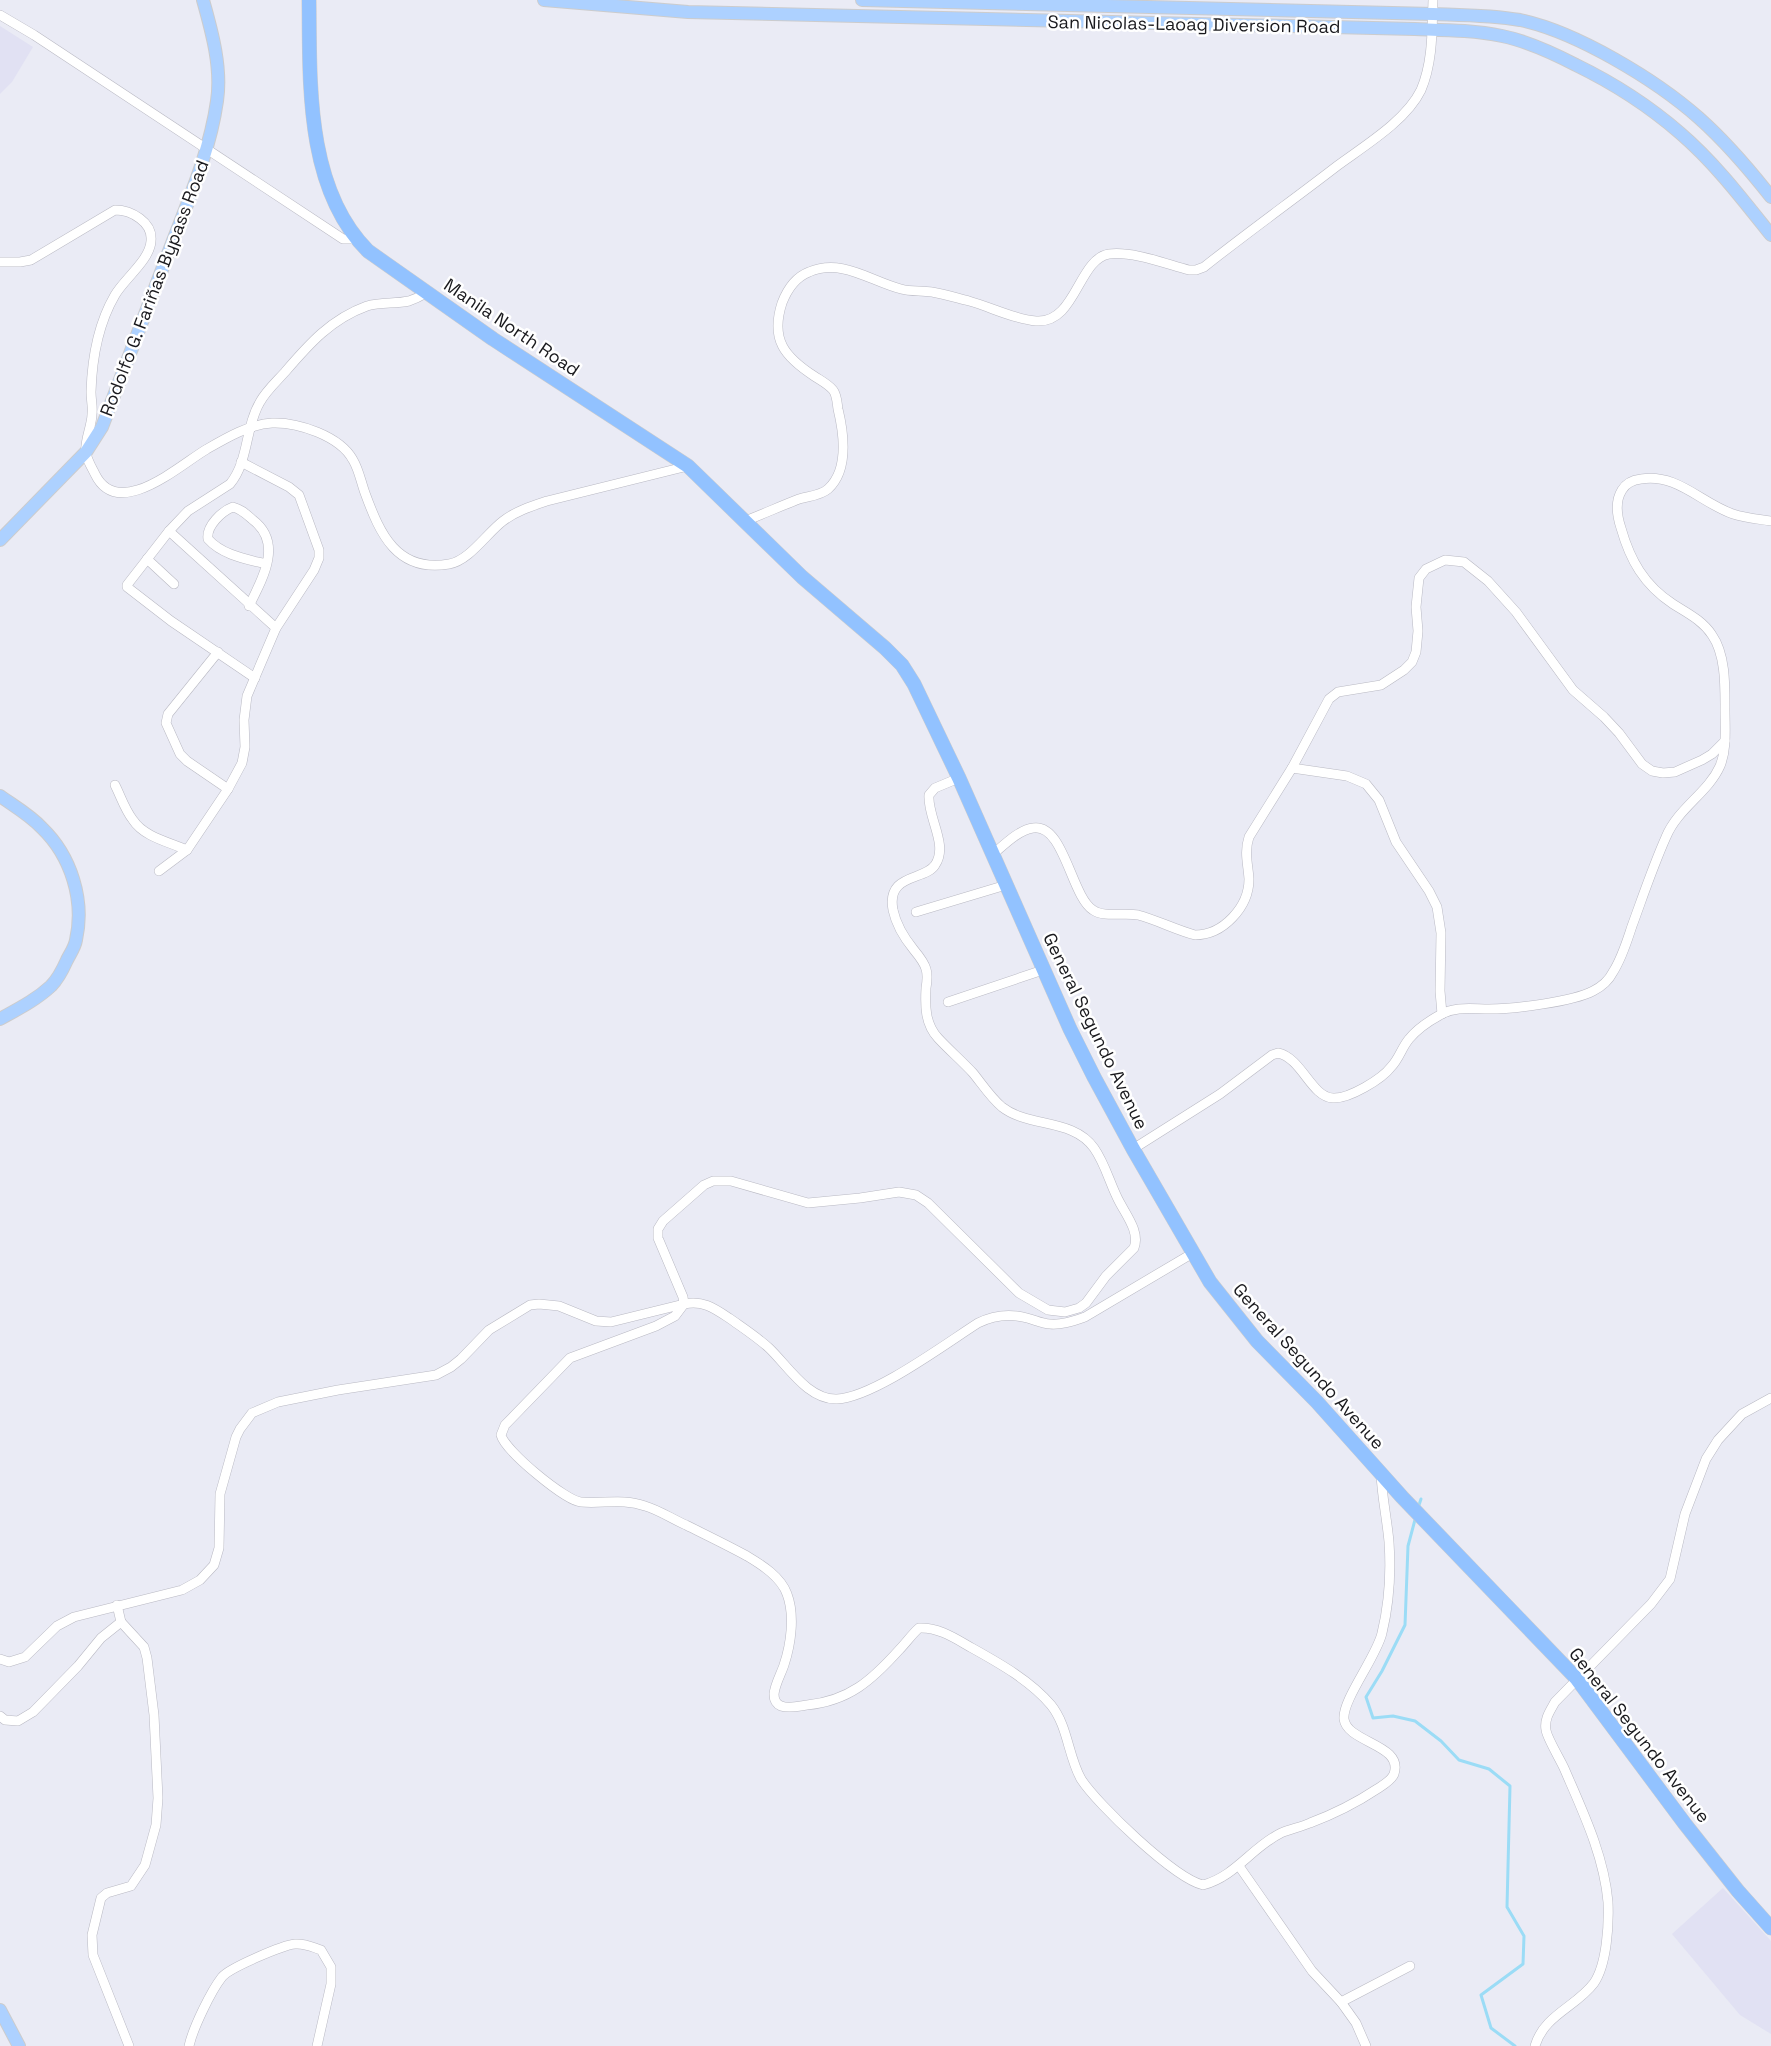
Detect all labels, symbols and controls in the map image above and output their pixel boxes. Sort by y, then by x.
street label: San Nicolas-Laoag Diversion Road [1047,10,1341,38]
street label: Rodolfo G. Fariñas Bypass Road [94,157,214,419]
street label: Manila North Road [440,273,584,381]
street label: General Segundo Avenue [1038,929,1154,1133]
street label: General Segundo Avenue [1228,1278,1390,1454]
street label: General Segundo Avenue [1564,1643,1716,1827]

